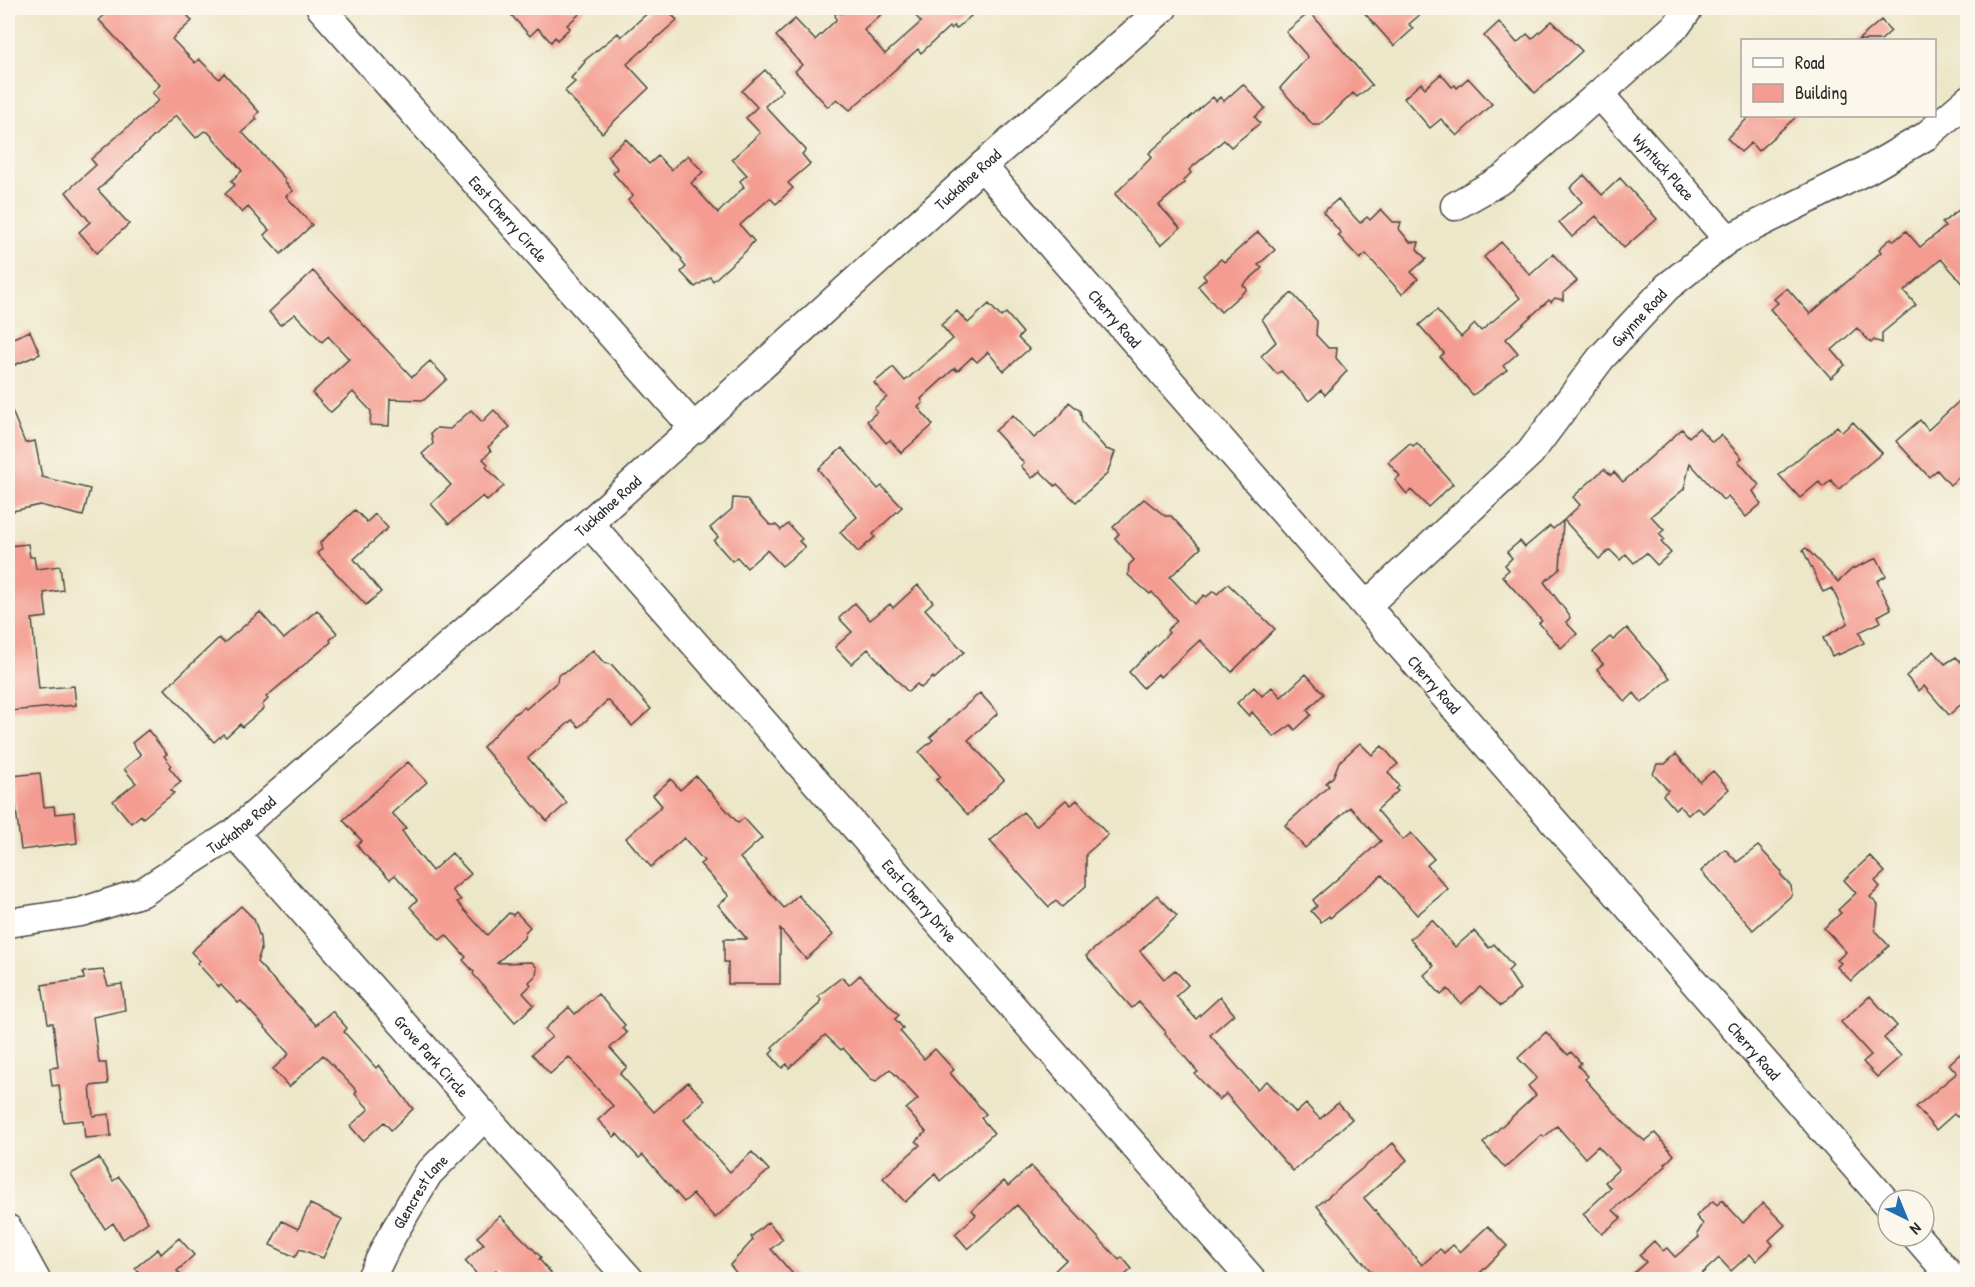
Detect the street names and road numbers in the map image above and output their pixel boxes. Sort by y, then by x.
street label: Wyntuck Place [1628,128,1700,206]
street label: Tuckahoe Road [929,144,1006,215]
street label: East Cherry Circle [464,171,553,267]
street label: Cherry Road [1083,284,1146,352]
street label: Gwynne Road [1606,284,1671,352]
street label: Tuckahoe Road [570,470,646,542]
street label: Cherry Road [1403,650,1466,718]
street label: Tuckahoe Road [202,791,280,859]
street label: East Cherry Drive [877,854,963,947]
street label: Grove Park Circle [389,1010,474,1102]
street label: Cherry Road [1722,1017,1786,1084]
street label: Glencrest Lane [387,1149,453,1233]

